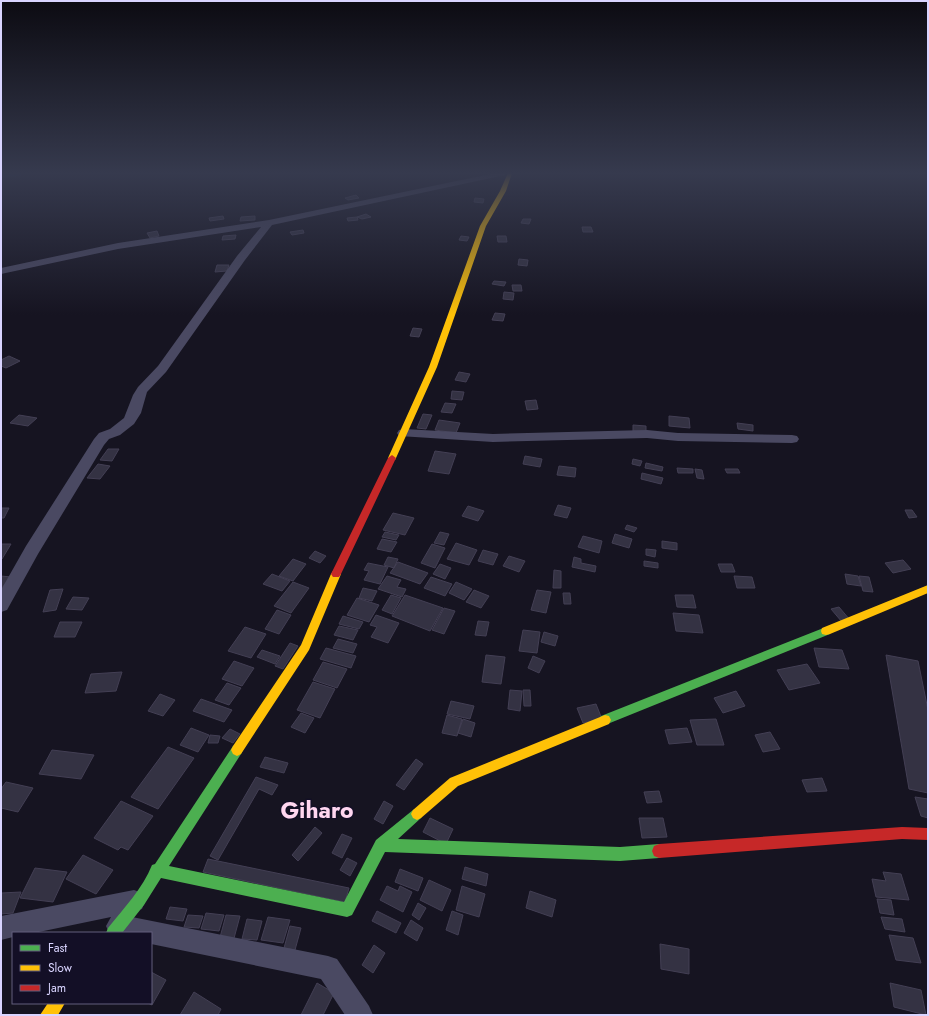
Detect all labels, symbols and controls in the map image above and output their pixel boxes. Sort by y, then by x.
district label: Giharo [280,793,354,827]
legend [12,932,152,1004]
text: Fast [48,939,67,957]
text: Slow [48,959,73,977]
text: Jam [46,979,66,997]

